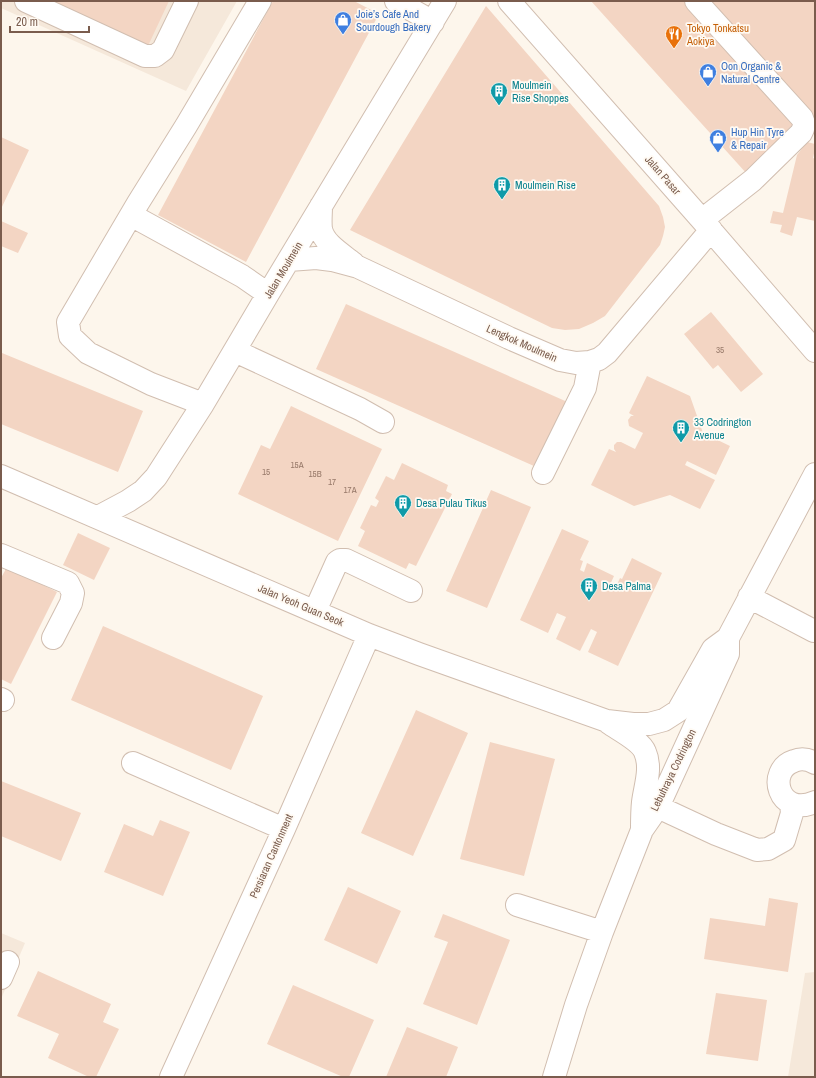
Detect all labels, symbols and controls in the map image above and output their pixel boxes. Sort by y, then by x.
place label: Joie’s Cafe And Sourdough Bakery [356,7,431,34]
scale bar [10,8,89,34]
shop icon: Joie’s Cafe And Sourdough Bakery [333,10,353,35]
text: 20 m [16,14,38,30]
place label: Tokyo Tonkatsu Aokiya [686,21,749,48]
restaurant icon: Tokyo Tonkatsu Aokiya [664,24,684,49]
place label: Oon Organic & Natural Centre [721,59,781,86]
shop icon: Oon Organic & Natural Centre [698,62,718,87]
place label: Moulmein Rise Shoppes [512,78,569,105]
building icon: Moulmein Rise Shoppes [489,81,509,106]
place label: Hup Hin Tyre & Repair [731,125,784,152]
shop icon: Hup Hin Tyre & Repair [708,128,728,153]
street label: Jalan Pasar [642,152,684,198]
building icon: Moulmein Rise [492,175,512,200]
place label: Moulmein Rise [515,178,576,192]
street label: Jalan Moulmein [261,239,305,301]
street label: Lengkok Moulmein [484,321,560,365]
house number: 35 [716,344,724,356]
place label: 33 Codrington Avenue [693,415,751,442]
building icon: 33 Codrington Avenue [671,418,691,443]
house number: 15A [290,459,304,471]
house number: 15 [262,466,270,478]
house number: 15B [308,468,322,480]
house number: 17 [328,476,336,488]
house number: 17A [343,484,357,496]
building icon: Desa Pulau Tikus [393,493,413,518]
place label: Desa Pulau Tikus [416,496,487,510]
building icon: Desa Palma [579,576,599,601]
place label: Desa Palma [602,579,651,593]
street label: Jalan Yeoh Guan Seok [256,581,346,630]
street label: Lebuhraya Codrington [647,727,699,813]
street label: Persiaran Cantonment [246,811,296,900]

